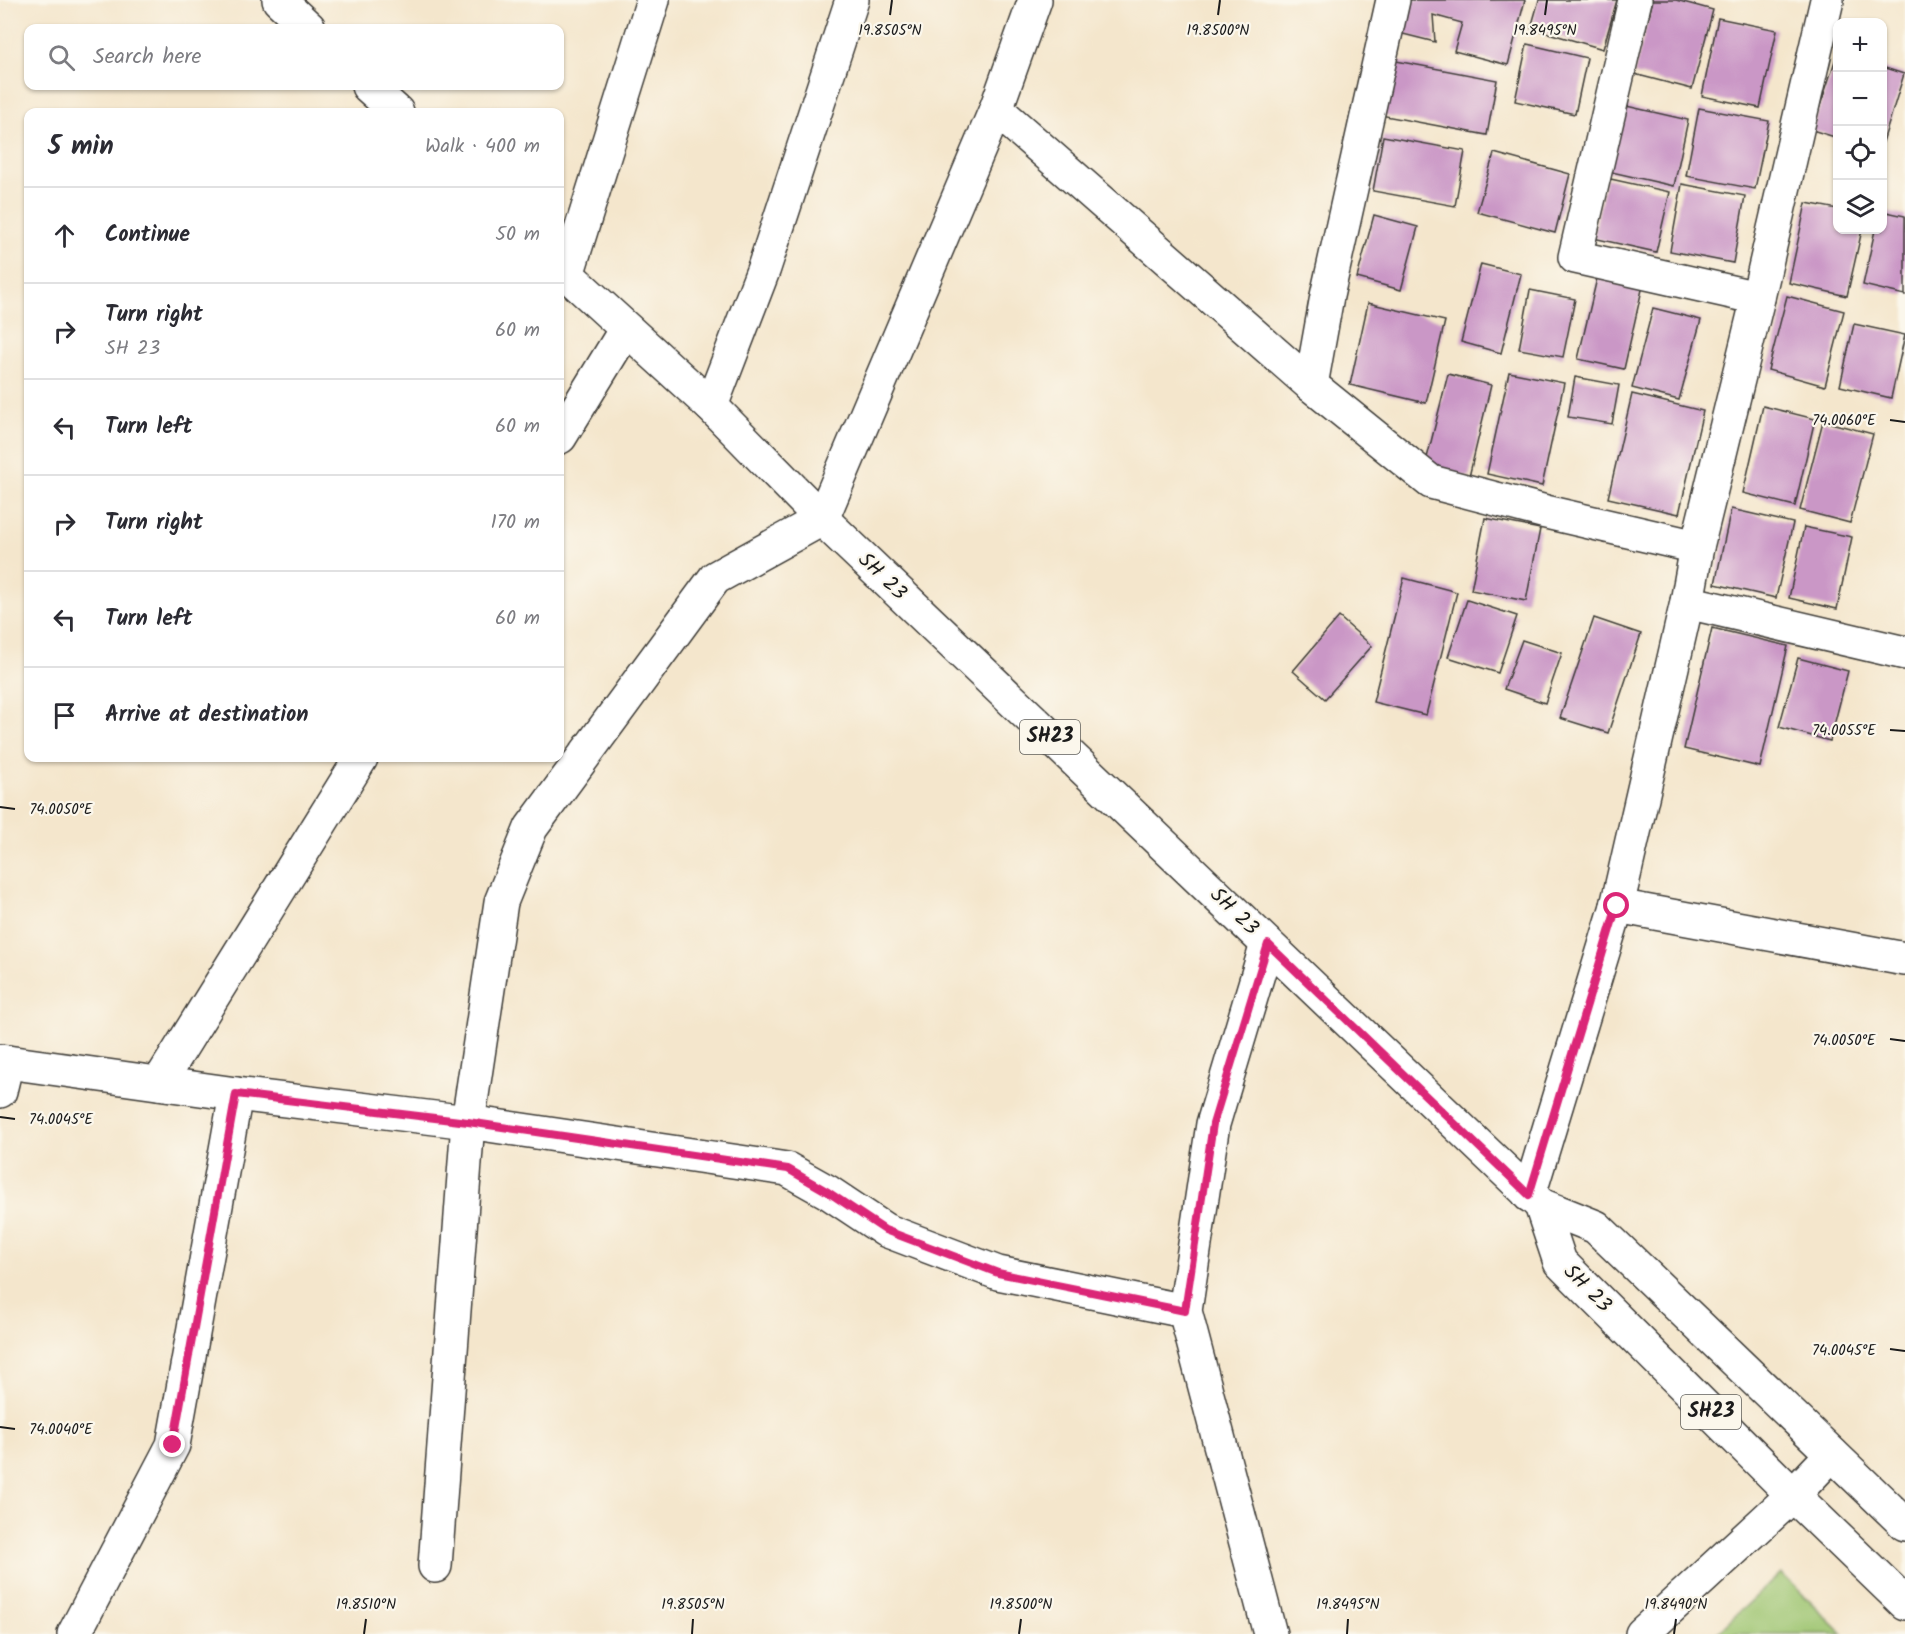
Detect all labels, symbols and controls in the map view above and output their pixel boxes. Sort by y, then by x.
map controls [1833,18,1887,234]
button: + [1833,18,1887,72]
text: 19.8505°N [858,19,922,43]
text: 19.8500°N [1187,19,1249,43]
text: 19.8495°N [1513,19,1577,43]
search box [24,24,564,90]
text: Search here [93,40,201,75]
icon: search [45,41,78,74]
button: − [1833,72,1887,126]
text: 5 min [48,126,114,168]
button: locate [1833,126,1887,180]
text: Walk · 400 m [425,131,540,163]
button: layers [1833,180,1887,234]
text: Continue [105,218,190,253]
icon: ahead [48,219,81,252]
text: 50 m [495,219,540,251]
text: Turn right [105,298,203,333]
icon: right [48,315,81,348]
text: 60 m [495,315,540,347]
text: SH 23 [105,333,160,365]
text: 74.0060°E [1812,409,1877,433]
text: Turn left [105,410,192,445]
icon: left [48,411,81,444]
text: 60 m [495,411,540,443]
text: Turn right [105,506,203,541]
icon: right [48,507,81,540]
text: 170 m [491,507,540,539]
street label: SH 23 [850,545,914,609]
text: Turn left [105,602,192,637]
icon: left [48,603,81,636]
text: 60 m [495,603,540,635]
text: Arrive at destination [105,698,308,733]
icon: arrive [48,699,81,732]
text: 74.0055°E [1812,719,1877,743]
road number: SH23 [1020,720,1080,754]
text: 74.0050°E [29,798,94,822]
street label: SH 23 [1202,880,1266,944]
route start [1603,892,1629,918]
text: 74.0050°E [1812,1029,1877,1053]
text: 74.0045°E [29,1108,94,1132]
street label: SH 23 [1555,1257,1619,1321]
text: 74.0045°E [1812,1339,1877,1363]
road number: SH23 [1681,1395,1741,1429]
text: 74.0040°E [29,1418,94,1442]
route end [159,1431,185,1457]
text: 19.8510°N [336,1593,396,1617]
text: 19.8505°N [661,1593,725,1617]
text: 19.8500°N [990,1593,1052,1617]
text: 19.8495°N [1316,1593,1380,1617]
text: 19.8490°N [1645,1593,1707,1617]

